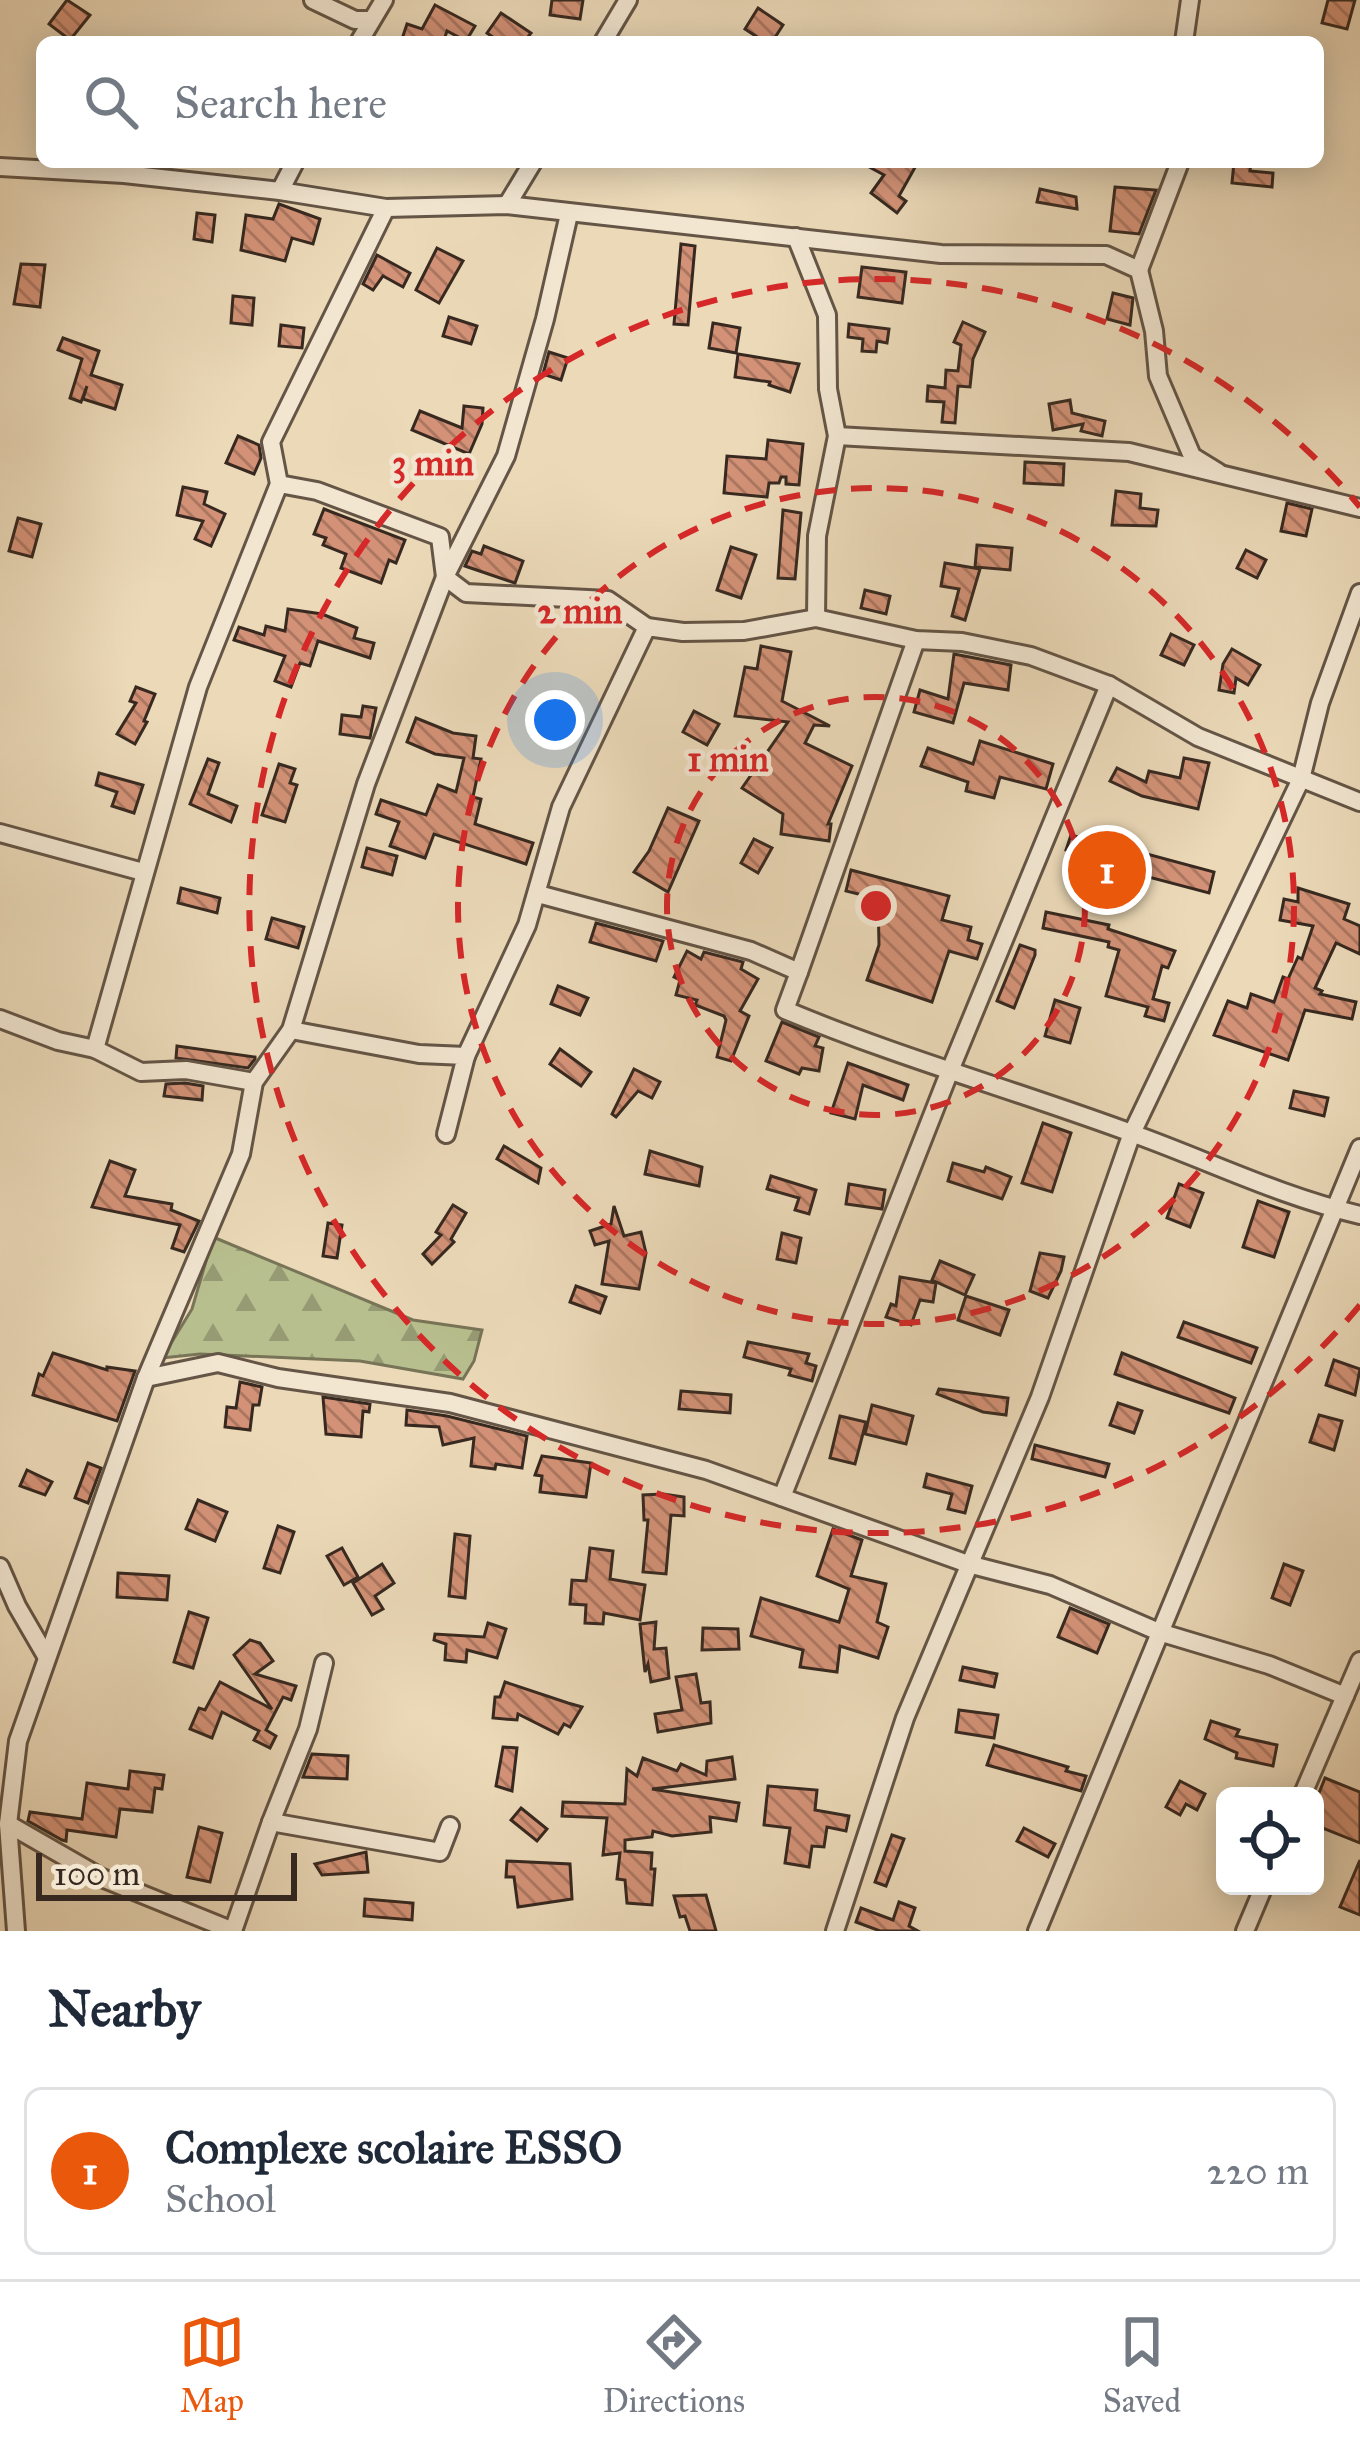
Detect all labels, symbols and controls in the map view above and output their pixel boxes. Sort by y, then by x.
search box [36,36,1324,168]
icon: search [78,69,144,135]
text: Search here [174,75,387,130]
text: 3 min [392,441,474,485]
text: 2 min [537,589,623,633]
your location [525,690,585,750]
text: 1 min [687,737,769,781]
pin: 1 [1068,825,1146,915]
centre of rings [855,885,897,927]
map controls [1216,1787,1324,1895]
button: locate [1216,1787,1324,1895]
scale bar [36,1847,297,1900]
text: 100 m [54,1854,140,1894]
text: Nearby [48,1978,200,2040]
text: Complexe scolaire ESSO [165,2120,622,2175]
text: 1 [82,2147,98,2195]
text: 220 m [1207,2147,1309,2195]
text: School [165,2175,276,2223]
tab: Map [179,2309,245,2421]
tab: Directions [603,2309,745,2421]
tab: Saved [1103,2309,1181,2421]

